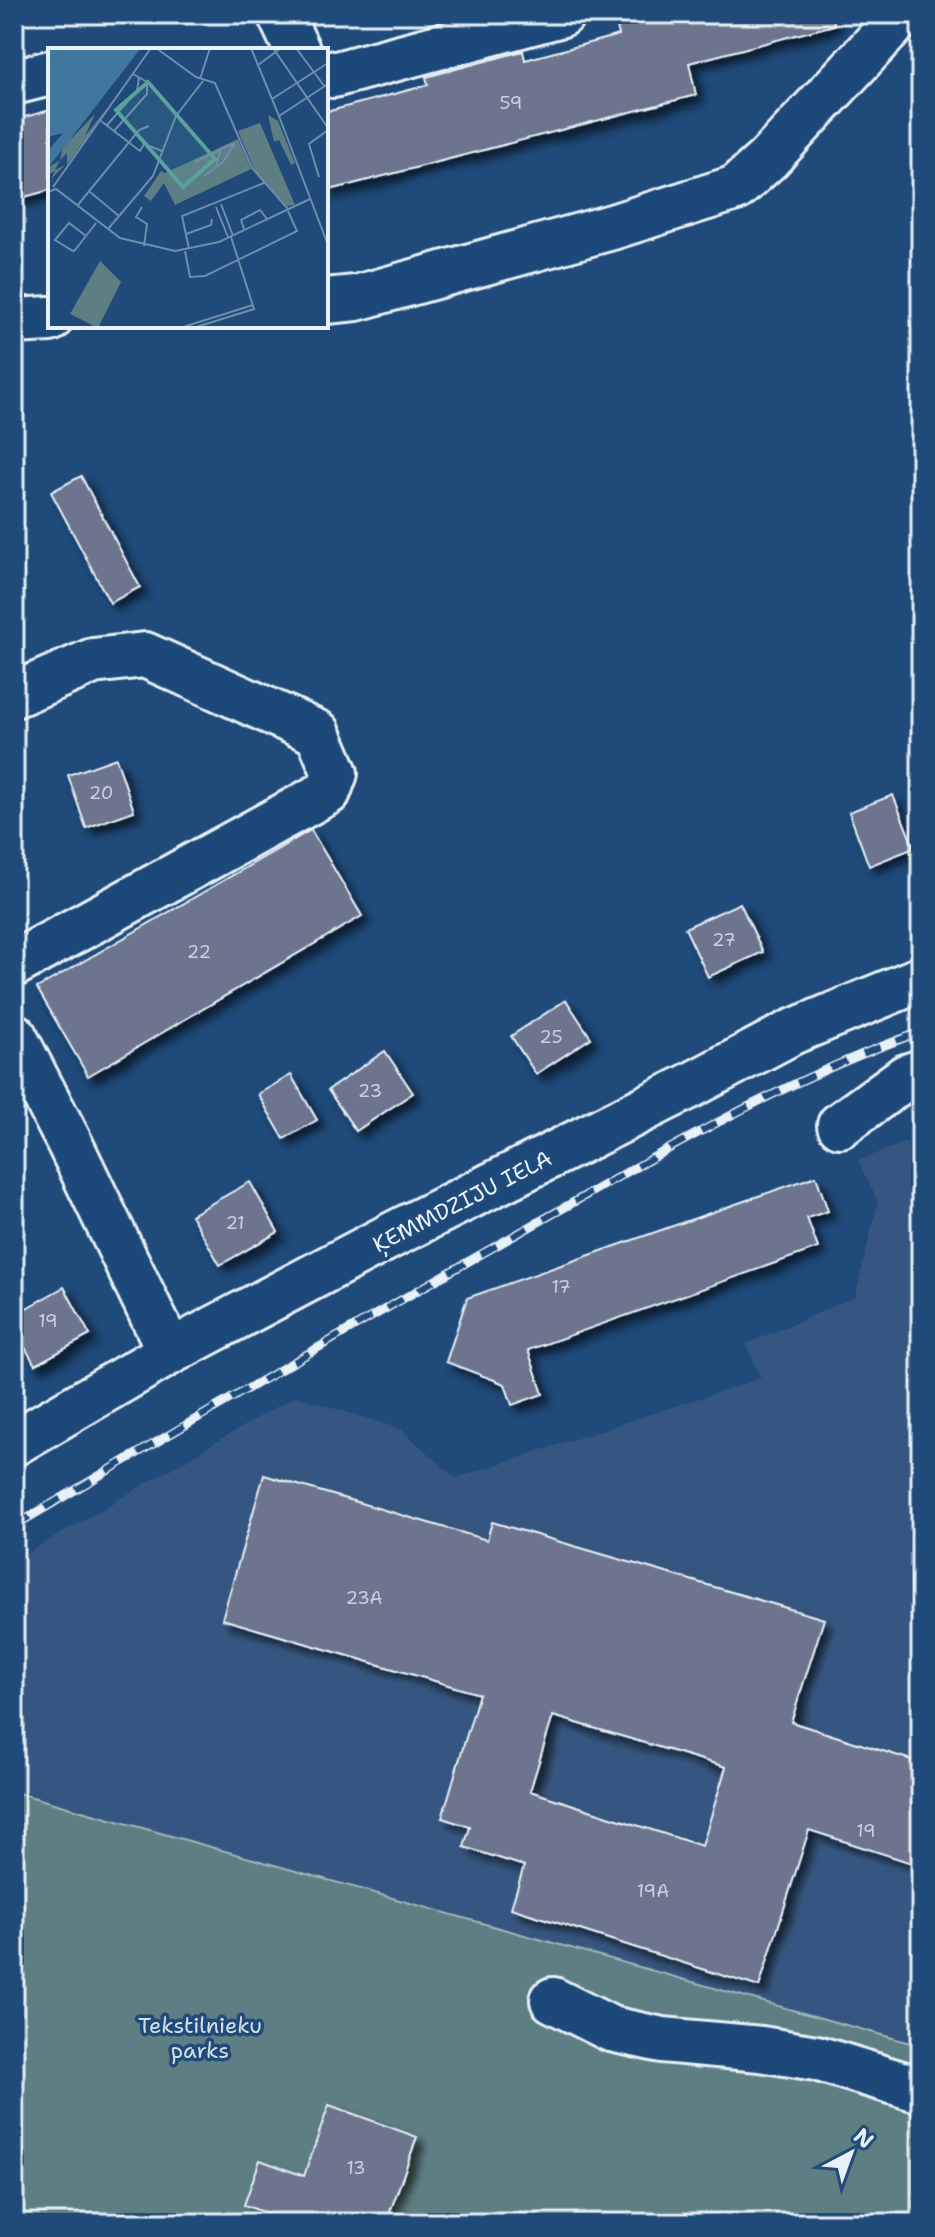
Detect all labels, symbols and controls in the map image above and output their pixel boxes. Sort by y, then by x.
inset map [48,48,328,328]
house number: 59 [500,91,522,115]
house number: 20 [89,781,113,805]
house number: 27 [712,928,736,952]
house number: 22 [187,940,211,964]
house number: 25 [539,1025,563,1049]
house number: 23 [358,1079,382,1103]
street label: ĶEMMDZIJU IELA [368,1144,557,1260]
house number: 21 [225,1211,245,1235]
house number: 17 [551,1275,571,1299]
house number: 19 [38,1309,58,1333]
house number: 23A [346,1586,382,1610]
house number: 19 [856,1819,876,1843]
house number: 19A [637,1879,669,1903]
park label: Tekstilnieku parks [138,2011,262,2065]
north arrow [811,2113,891,2193]
text: N [848,2122,880,2155]
house number: 13 [346,2156,366,2180]

